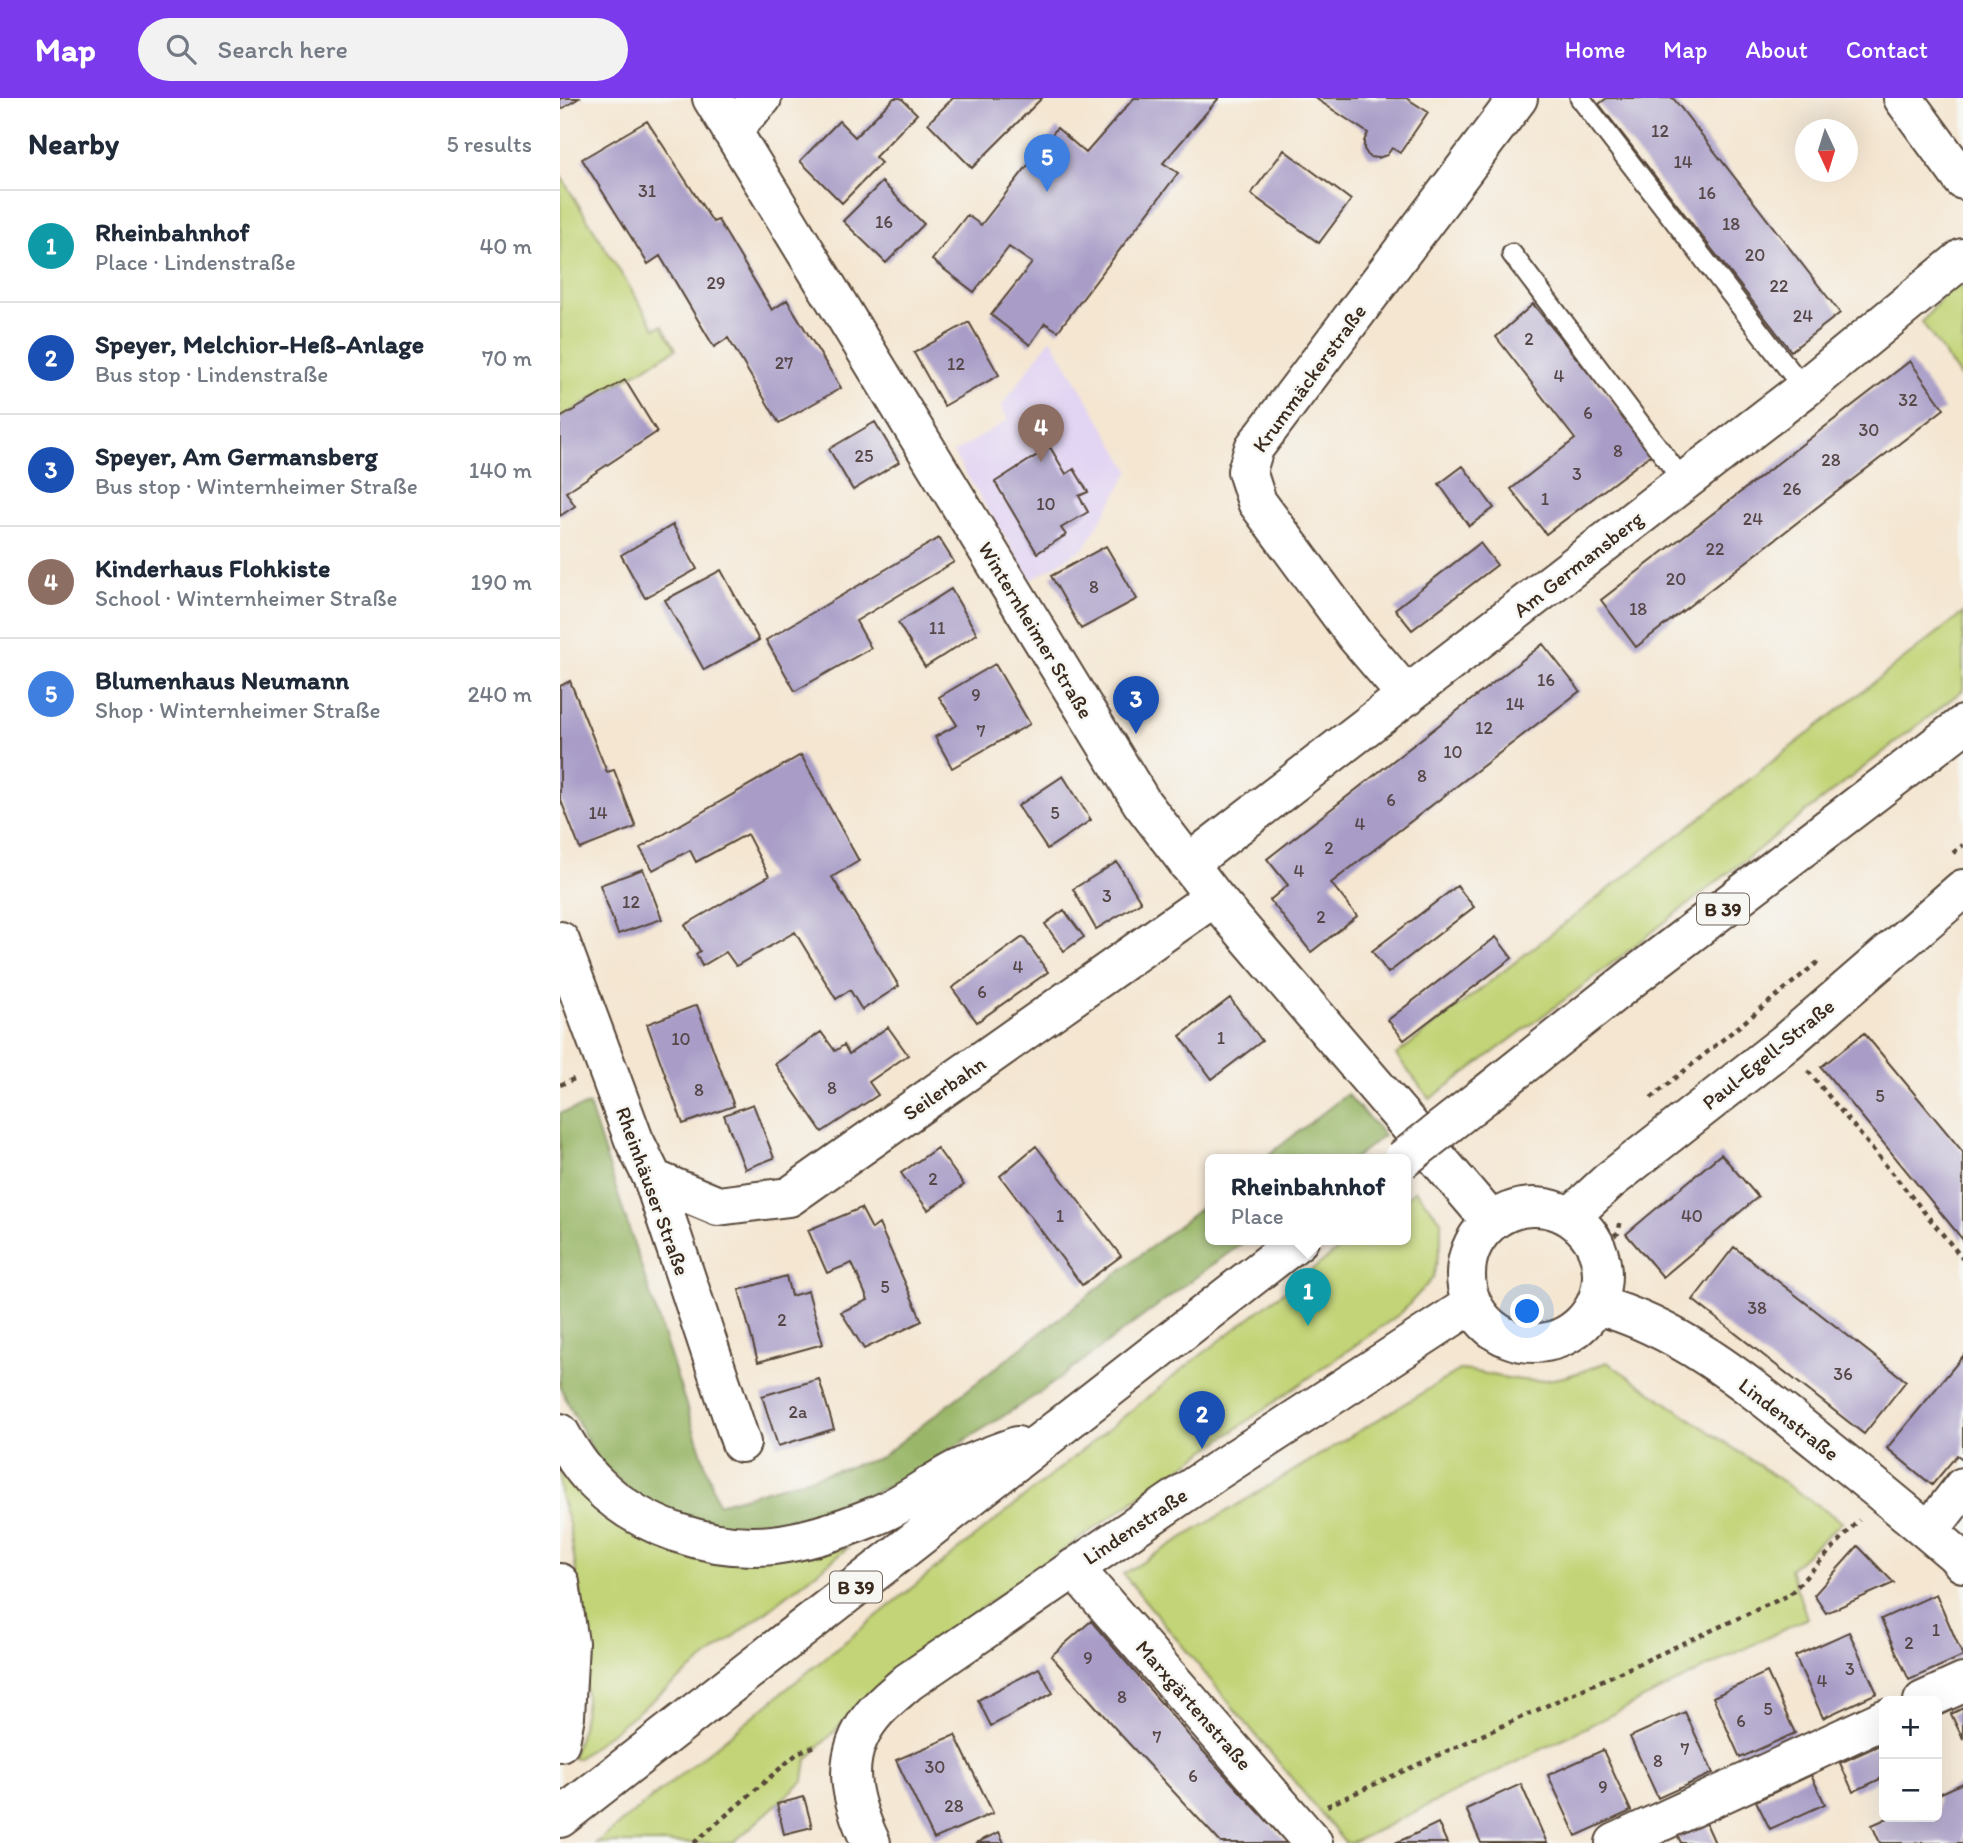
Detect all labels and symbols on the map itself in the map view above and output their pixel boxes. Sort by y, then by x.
north arrow [1795,119,1858,182]
house number: 12 [1651,120,1669,142]
pin: 5 [1024,134,1070,192]
house number: 14 [1673,151,1693,173]
house number: 31 [638,180,656,202]
house number: 16 [1698,182,1716,204]
house number: 16 [875,211,893,233]
house number: 18 [1722,213,1740,235]
house number: 20 [1745,244,1765,266]
house number: 29 [707,272,725,294]
house number: 22 [1770,275,1789,297]
street label: Krummäckerstraße [1247,299,1371,457]
house number: 24 [1793,305,1813,327]
house number: 2 [1524,328,1534,350]
house number: 27 [775,352,793,374]
house number: 12 [947,353,965,375]
house number: 4 [1554,365,1565,387]
house number: 32 [1898,389,1918,411]
house number: 6 [1583,402,1593,424]
pin: 4 [1018,404,1064,462]
house number: 30 [1859,419,1879,441]
house number: 8 [1613,440,1623,462]
house number: 25 [855,445,873,467]
house number: 28 [1821,449,1841,471]
house number: 3 [1572,463,1582,485]
house number: 26 [1783,478,1802,500]
house number: 1 [1541,488,1549,510]
house number: 10 [1036,493,1056,515]
street label: Am Germansberg [1508,505,1648,622]
house number: 24 [1743,508,1763,530]
street label: Winternheimer Straße [973,537,1099,723]
house number: 22 [1706,538,1725,560]
house number: 20 [1666,568,1686,590]
house number: 8 [1089,576,1099,598]
house number: 18 [1629,598,1647,620]
house number: 11 [929,617,945,639]
house number: 16 [1537,669,1555,691]
pin: 3 [1113,676,1159,734]
house number: 9 [971,684,981,706]
house number: 14 [1505,693,1525,715]
house number: 12 [1475,717,1493,739]
house number: 7 [977,720,986,742]
house number: 10 [1443,741,1463,763]
house number: 8 [1417,765,1427,787]
house number: 6 [1386,789,1396,811]
house number: 14 [588,802,608,824]
house number: 5 [1050,802,1060,824]
house number: 4 [1355,813,1366,835]
house number: 2 [1324,837,1334,859]
house number: 4 [1294,860,1305,882]
house number: 3 [1102,885,1112,907]
house number: 12 [622,891,640,913]
road number: B 39 [1697,894,1749,924]
house number: 2 [1316,906,1326,928]
house number: 4 [1013,956,1024,978]
house number: 6 [977,981,987,1003]
street label: Paul-Egell-Straße [1697,993,1839,1115]
house number: 1 [1217,1027,1225,1049]
house number: 10 [671,1028,691,1050]
street label: Seilerbahn [898,1050,990,1126]
house number: 8 [827,1077,837,1099]
house number: 8 [694,1079,704,1101]
house number: 5 [1875,1085,1885,1107]
street label: Rheinhäuser Straße [611,1103,695,1279]
house number: 2 [928,1168,938,1190]
house number: 1 [1056,1205,1064,1227]
house number: 40 [1681,1205,1703,1227]
pin: 1 [1285,1268,1331,1326]
house number: 5 [880,1276,890,1298]
your location [1510,1294,1544,1328]
house number: 38 [1747,1297,1767,1319]
house number: 2 [777,1309,787,1331]
house number: 36 [1833,1363,1853,1385]
street label: Lindenstraße [1734,1372,1844,1466]
pin: 2 [1179,1391,1225,1449]
house number: 2a [789,1401,808,1423]
street label: Lindenstraße [1078,1482,1192,1570]
road number: B 39 [830,1572,882,1602]
house number: 1 [1932,1619,1940,1641]
house number: 2 [1904,1632,1914,1654]
street label: Marxgärtenstraße [1131,1635,1257,1775]
house number: 9 [1083,1647,1093,1669]
house number: 3 [1845,1658,1855,1680]
house number: 4 [1817,1670,1828,1692]
house number: 8 [1117,1686,1127,1708]
house number: 5 [1763,1698,1773,1720]
house number: 6 [1736,1710,1746,1732]
house number: 7 [1153,1726,1162,1748]
house number: 7 [1681,1738,1690,1760]
house number: 8 [1653,1750,1663,1772]
house number: 30 [925,1756,945,1778]
house number: 6 [1188,1765,1198,1787]
house number: 9 [1598,1776,1608,1798]
house number: 28 [944,1795,964,1817]

